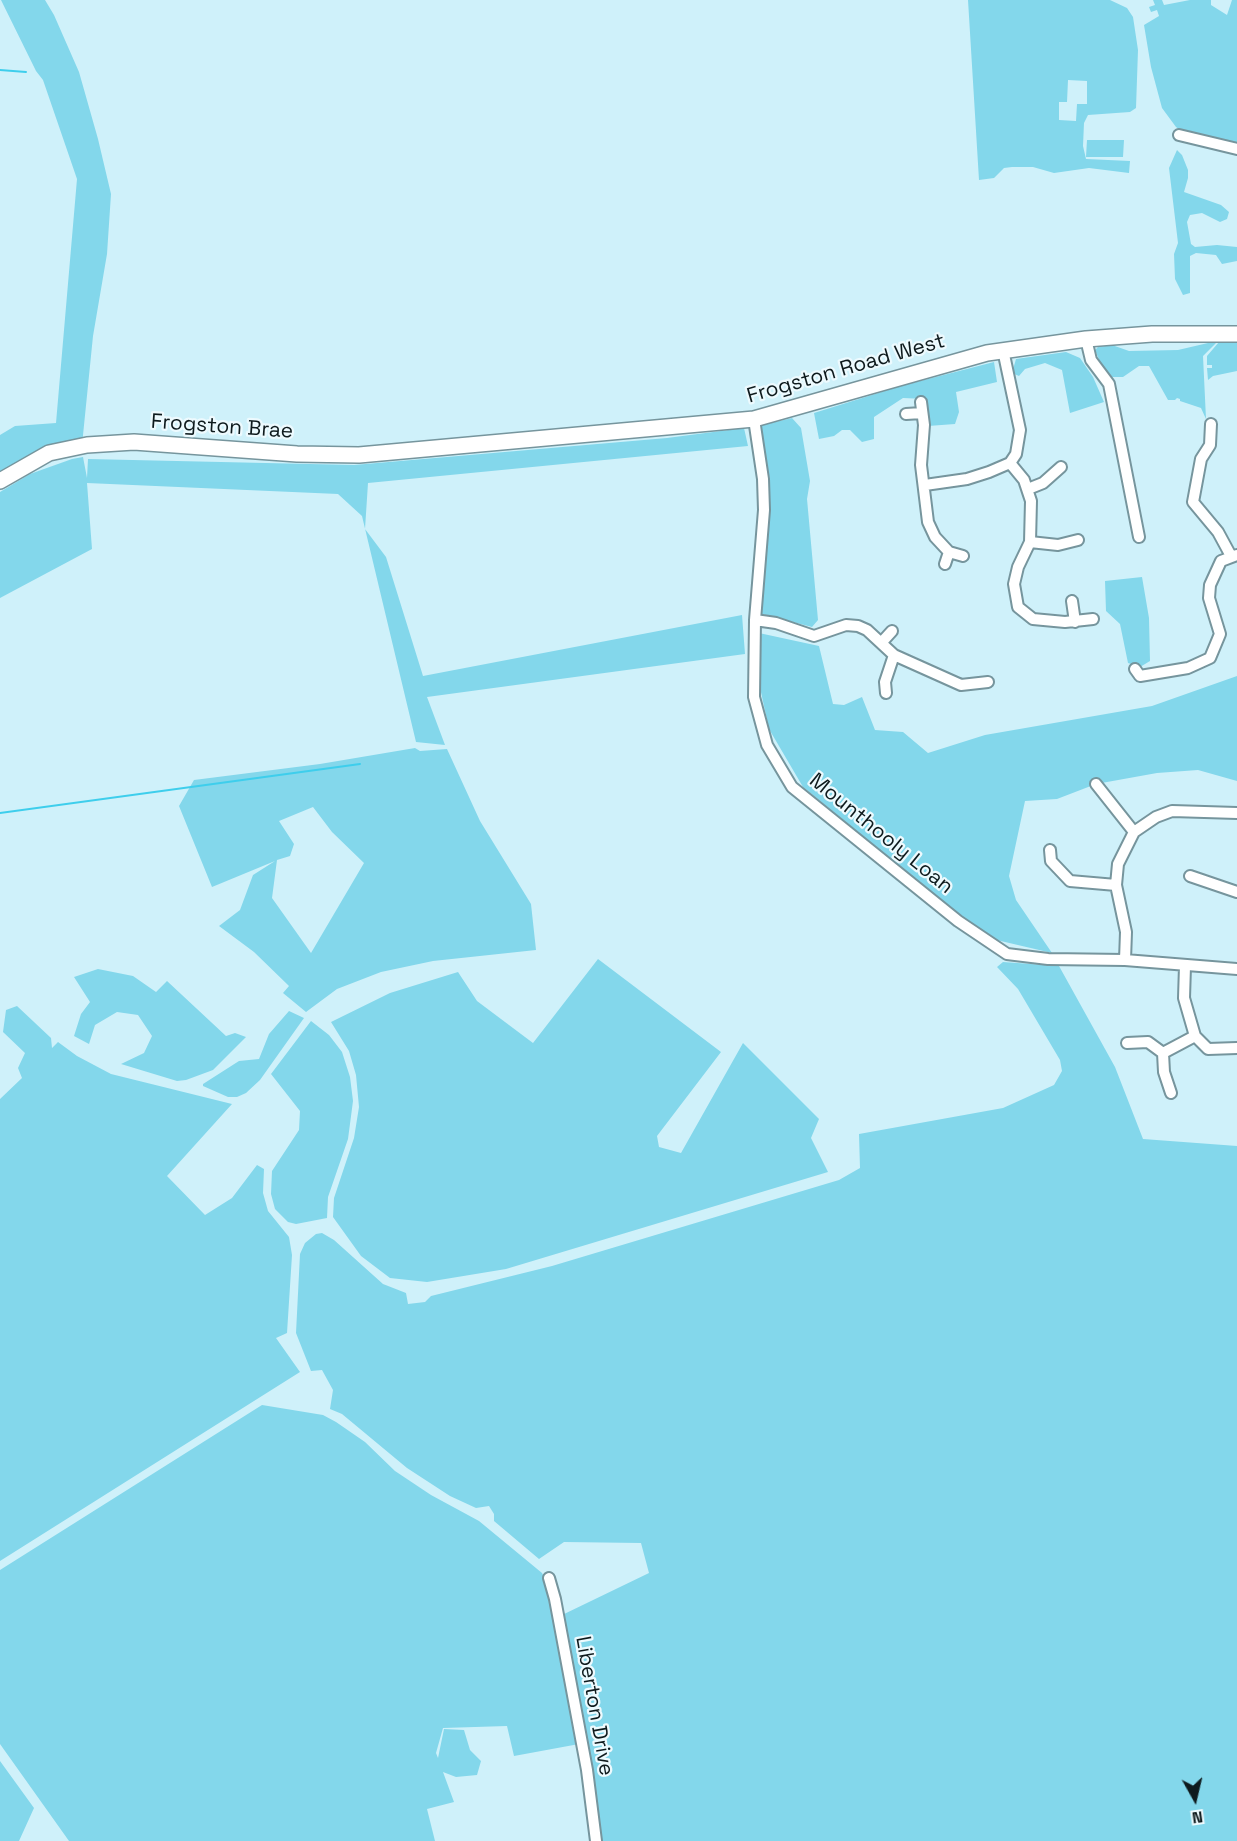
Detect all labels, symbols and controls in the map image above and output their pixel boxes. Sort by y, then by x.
street label: Frogston Road West [744,329,948,409]
street label: Frogston Brae [150,409,294,445]
street label: Mounthooly Loan [804,768,958,900]
street label: Liberton Drive [569,1634,619,1778]
north arrow [1165,1769,1225,1829]
text: N [1191,1806,1204,1828]

